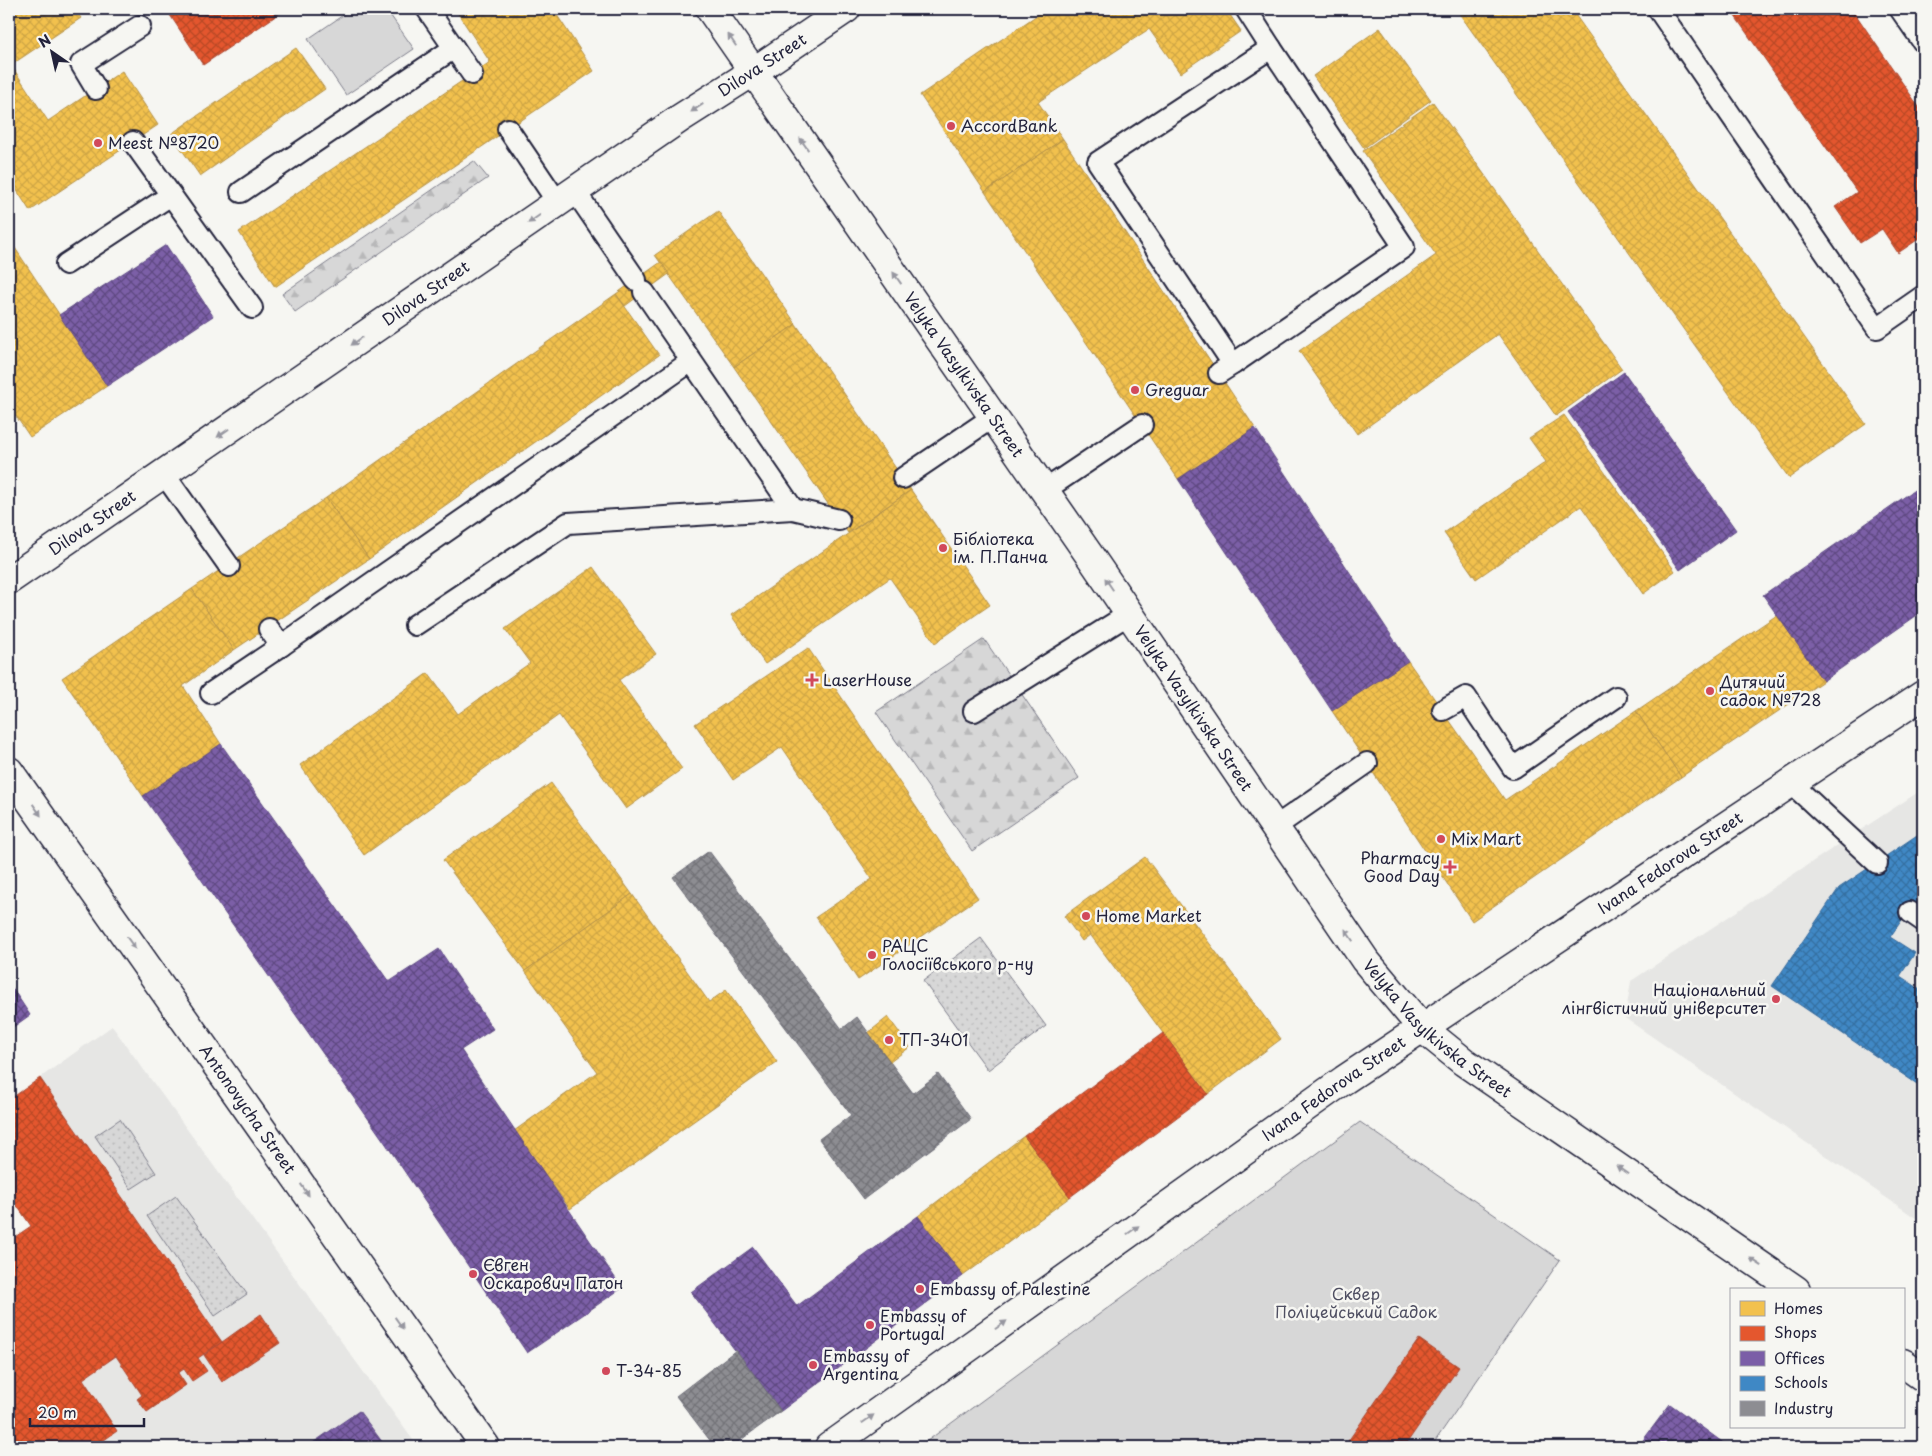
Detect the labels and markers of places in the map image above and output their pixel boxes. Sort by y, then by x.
place label: AccordBank [961,113,1058,137]
marker: AccordBank [945,120,957,132]
place label: Meest №8720 [108,130,219,154]
marker: Meest №8720 [92,137,104,149]
place label: Greguar [1145,377,1210,401]
marker: Greguar [1129,384,1141,396]
place label: Бібліотека ім. П.Панча [953,526,1048,568]
marker: Бібліотека ім. П.Панча [937,542,949,554]
place label: LaserHouse [823,667,912,691]
place label: Дитячий садок №728 [1719,669,1821,711]
marker: LaserHouse [805,673,819,687]
marker: Дитячий садок №728 [1704,685,1716,697]
place label: Mix Mart [1451,826,1522,850]
marker: Mix Mart [1435,833,1447,845]
place label: Pharmacy Good Day [1360,845,1440,887]
marker: Pharmacy Good Day [1444,861,1456,873]
place label: Home Market [1096,903,1202,927]
marker: Home Market [1080,910,1092,922]
place label: РАЦС Голосіївського р-ну [882,933,1034,975]
marker: РАЦС Голосіївського р-ну [866,949,878,961]
place label: Національний лінгвістичний університет [1561,977,1766,1019]
marker: Національний лінгвістичний університет [1770,993,1782,1005]
place label: ТП-3401 [899,1027,968,1051]
marker: ТП-3401 [883,1034,895,1046]
place label: Євген Оскарович Патон [483,1252,624,1294]
marker: Євген Оскарович Патон [467,1268,479,1280]
place label: Embassy of Palestine [930,1276,1090,1300]
marker: Embassy of Palestine [914,1283,926,1295]
place label: Embassy of Portugal [880,1303,968,1345]
marker: Embassy of Portugal [864,1319,876,1331]
place label: Embassy of Argentina [823,1343,911,1385]
place label: Т-34-85 [616,1358,682,1382]
marker: Embassy of Argentina [807,1359,819,1371]
marker: Т-34-85 [600,1365,612,1377]

